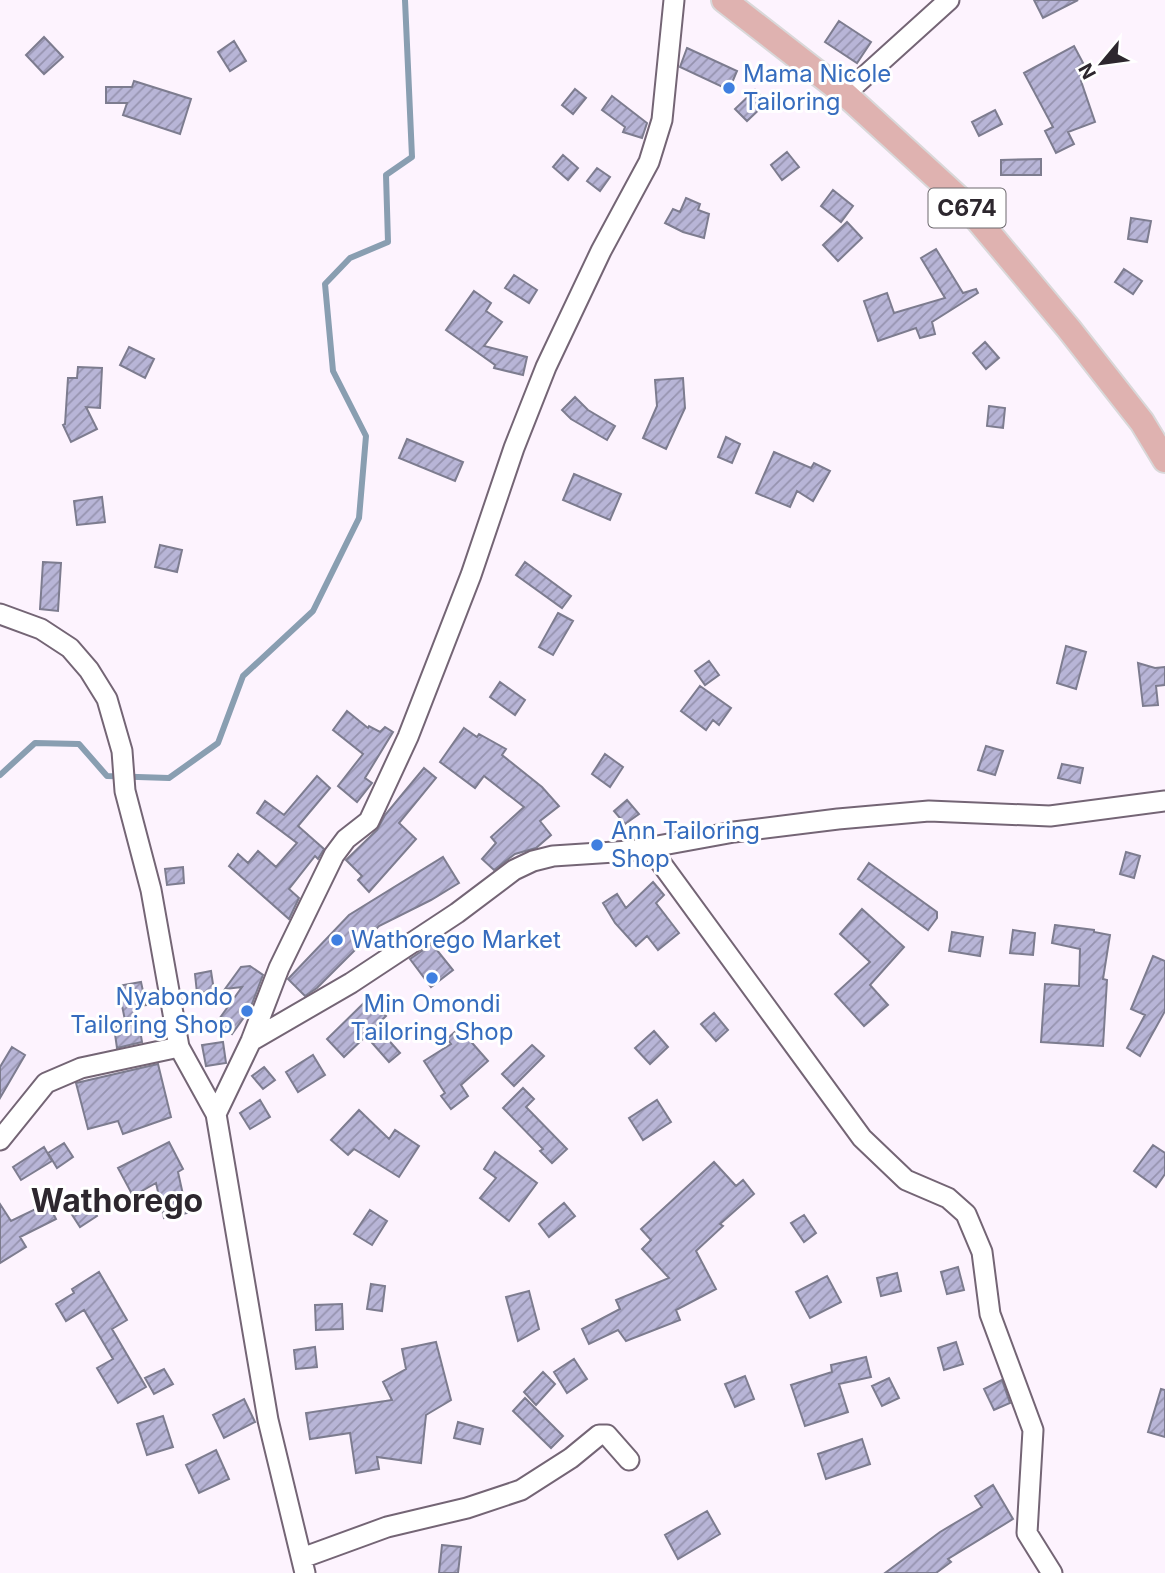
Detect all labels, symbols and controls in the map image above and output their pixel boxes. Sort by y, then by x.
north arrow [1067,28,1137,98]
place label: Mama Nicole Tailoring [743,59,891,116]
text: N [1074,59,1101,83]
marker: Mama Nicole Tailoring [721,80,737,96]
road number: C674 [928,188,1006,228]
place label: Ann Tailoring Shop [611,816,760,873]
marker: Ann Tailoring Shop [589,837,605,853]
place label: Wathorego Market [351,925,561,954]
marker: Wathorego Market [329,932,345,948]
marker: Min Omondi Tailoring Shop [424,970,440,986]
place label: Nyabondo Tailoring Shop [70,982,233,1039]
place label: Min Omondi Tailoring Shop [351,989,513,1046]
marker: Nyabondo Tailoring Shop [239,1003,255,1019]
district label: Wathorego [31,1181,203,1220]

